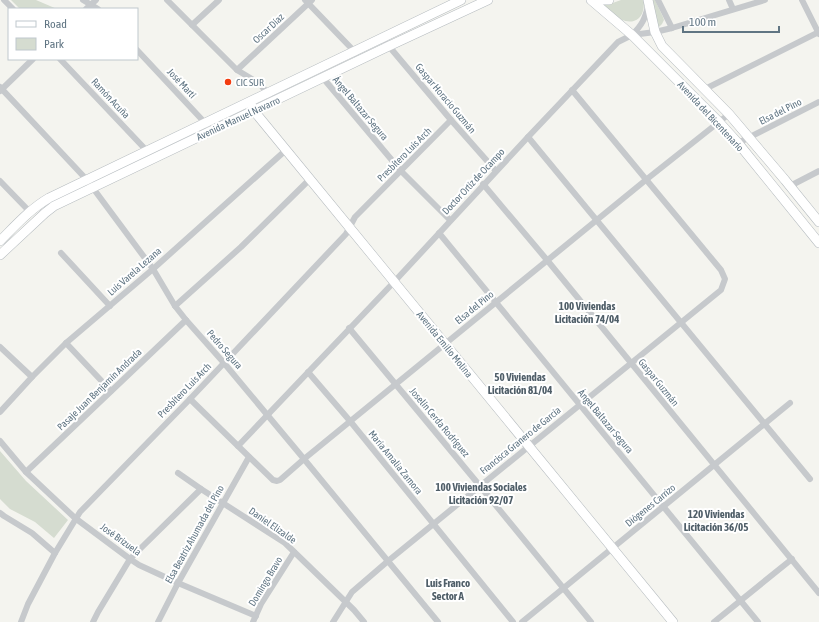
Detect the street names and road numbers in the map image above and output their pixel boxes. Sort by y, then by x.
street label: Oscar Díaz [251,11,286,45]
street label: Gaspar Horacio Guzmán [413,61,478,136]
street label: José Martí [165,66,199,101]
street label: Ángel Baltazar Segura [331,74,391,143]
street label: Ramón Acuña [89,76,132,121]
street label: Avenida del Bicentenario [675,79,746,154]
street label: Avenida Manuel Navarro [195,94,282,143]
street label: Elsa del Pino [757,96,804,127]
street label: Presbítero Luis Arch [375,125,434,184]
street label: Doctor Ortíz de Ocampo [440,146,507,217]
street label: Luis Varela Lezana [105,245,164,298]
street label: Elsa del Pino [453,288,496,326]
street label: Avenida Emilio Molina [415,309,475,380]
street label: Pedro Segura [205,327,245,371]
street label: Pasaje Juan Benjamín Andrada [55,346,144,432]
street label: Gaspar Guzmán [636,356,681,408]
street label: Presbítero Luis Arch [156,361,213,420]
street label: Joselín Cerda Rodríguez [407,386,472,459]
street label: Ángel Baltazar Segura [576,387,636,456]
street label: Francisca Granero de García [478,404,563,476]
street label: María Amalia Zamora [367,428,425,497]
street label: Diógenes Carrizo [623,482,678,529]
street label: Elsa Beatriz Ahumada del Pino [163,483,226,585]
street label: Daniel Elizalde [247,505,299,546]
street label: José Brizuela [98,521,143,558]
street label: Domingo Bravo [246,554,285,608]

